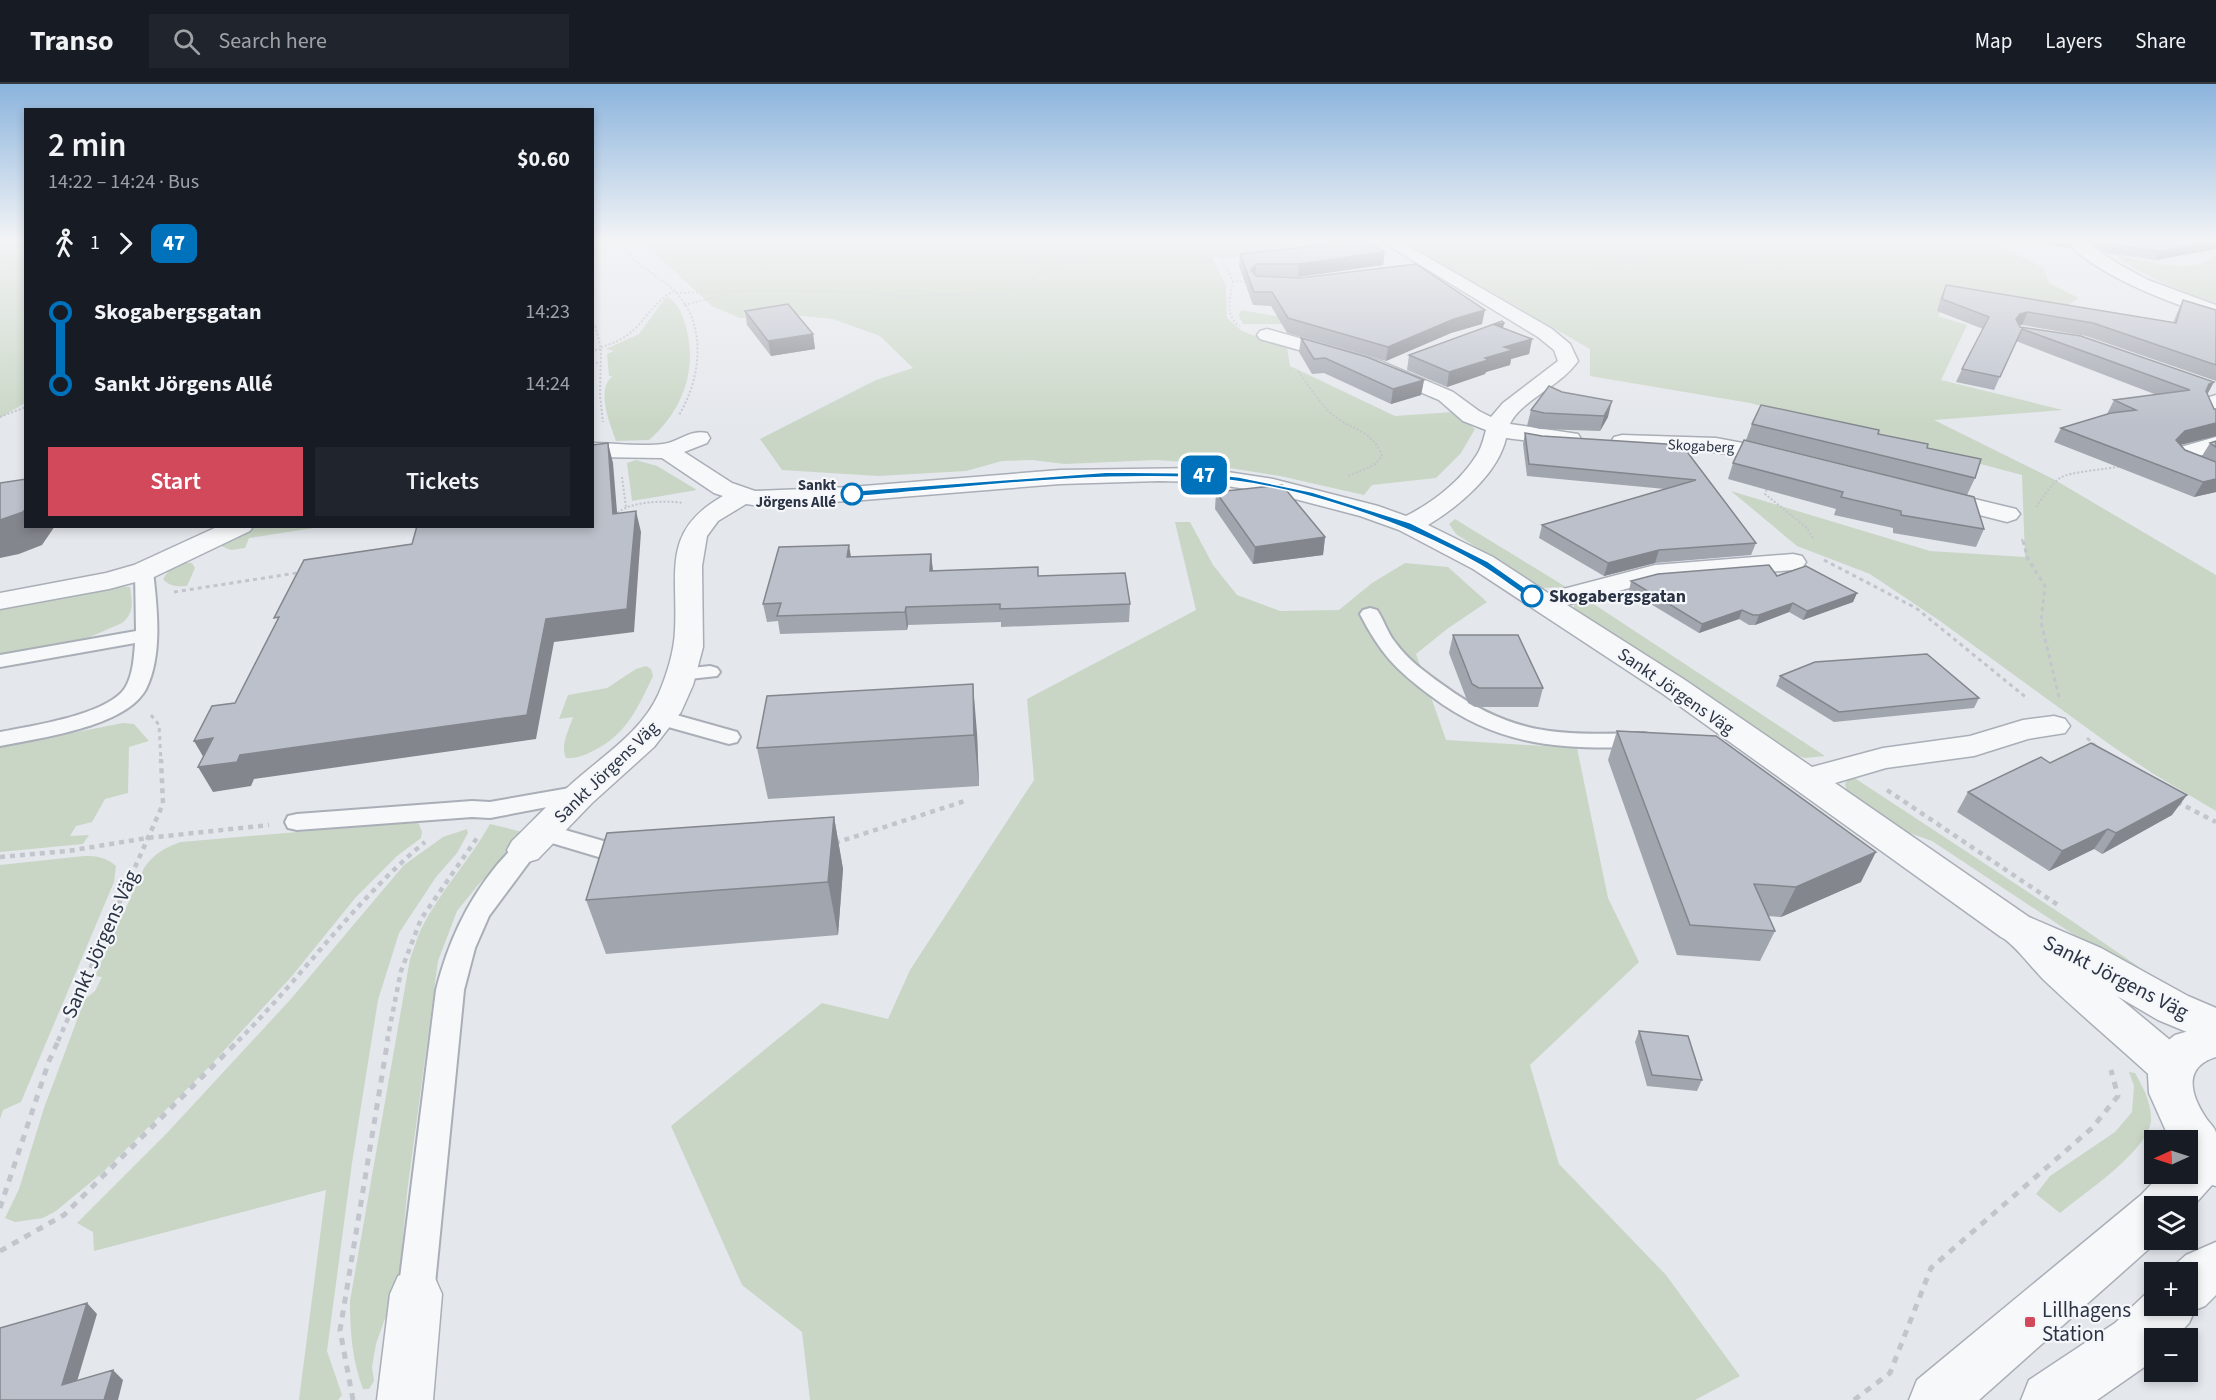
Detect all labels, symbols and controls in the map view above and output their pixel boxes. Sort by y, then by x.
search box [149,14,569,68]
text: Transo [30,21,113,61]
icon: search [170,25,203,58]
text: Search here [218,25,327,57]
text: Map [1975,26,2012,56]
text: Layers [2045,26,2102,56]
text: Share [2135,26,2186,56]
text: 2 min [48,122,126,169]
text: $0.60 [517,143,570,175]
text: 14:22 – 14:24 · Bus [48,168,199,196]
icon: walk [48,227,81,260]
icon: forward [109,227,142,260]
text: 47 [163,228,185,258]
text: 1 [90,229,100,257]
text: Skogabergsgatan [94,296,262,328]
text: 14:23 [525,298,570,326]
text: Sankt Jörgens Allé [94,368,273,400]
text: 14:24 [525,370,570,398]
street label: Skogaberg [1667,434,1735,459]
button: Start [48,447,303,516]
button: Tickets [315,447,570,516]
line badge: 47 [1177,456,1231,494]
text: 47 [1193,460,1215,490]
place label: Sankt Jörgens Allé [756,475,836,513]
marker: Sankt Jörgens Allé [841,483,863,505]
place label: Skogabergsgatan [1549,584,1686,609]
marker: Skogabergsgatan [1521,585,1543,607]
street label: Sankt Jörgens Väg [1612,642,1739,741]
street label: Sankt Jörgens Väg [548,716,664,829]
street label: Sankt Jörgens Väg [54,865,146,1023]
street label: Sankt Jörgens Väg [2038,927,2194,1027]
north arrow [2144,1130,2198,1184]
map controls [2144,1130,2198,1382]
button: layers [2144,1196,2198,1250]
button: + [2144,1262,2198,1316]
place label: Lillhagens Station [2042,1295,2131,1349]
marker: Lillhagens Station [2023,1315,2037,1329]
button: − [2144,1328,2198,1382]

